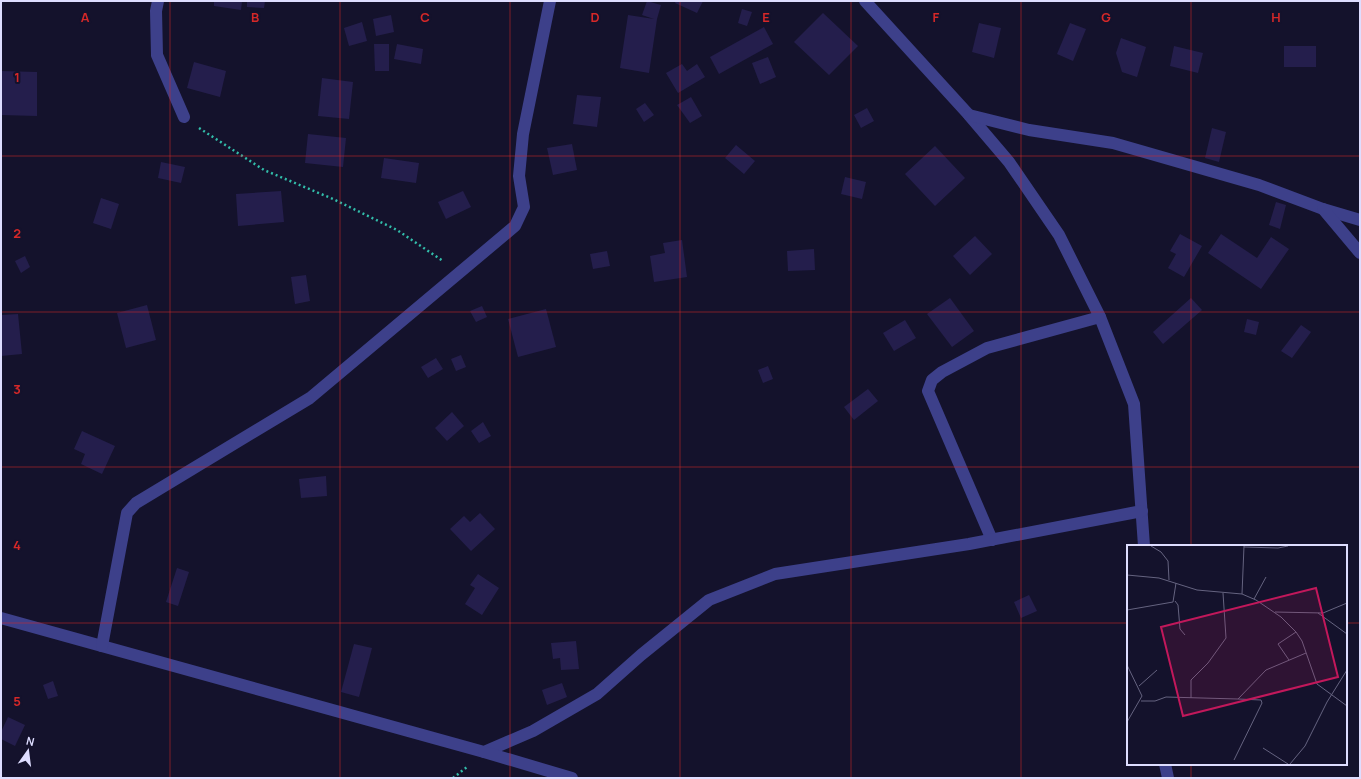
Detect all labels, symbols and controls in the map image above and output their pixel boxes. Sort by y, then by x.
text: A [81,8,90,26]
text: B [251,8,259,26]
text: C [420,8,430,26]
text: D [590,8,600,26]
text: E [762,8,770,26]
text: F [933,8,940,26]
text: G [1101,8,1111,26]
text: H [1271,8,1281,26]
text: 1 [14,68,20,86]
text: 2 [13,224,21,242]
text: 3 [13,380,21,398]
text: 4 [13,536,21,554]
inset map [1127,545,1347,765]
text: 5 [13,692,21,710]
north arrow [8,731,48,771]
text: N [25,733,36,749]

